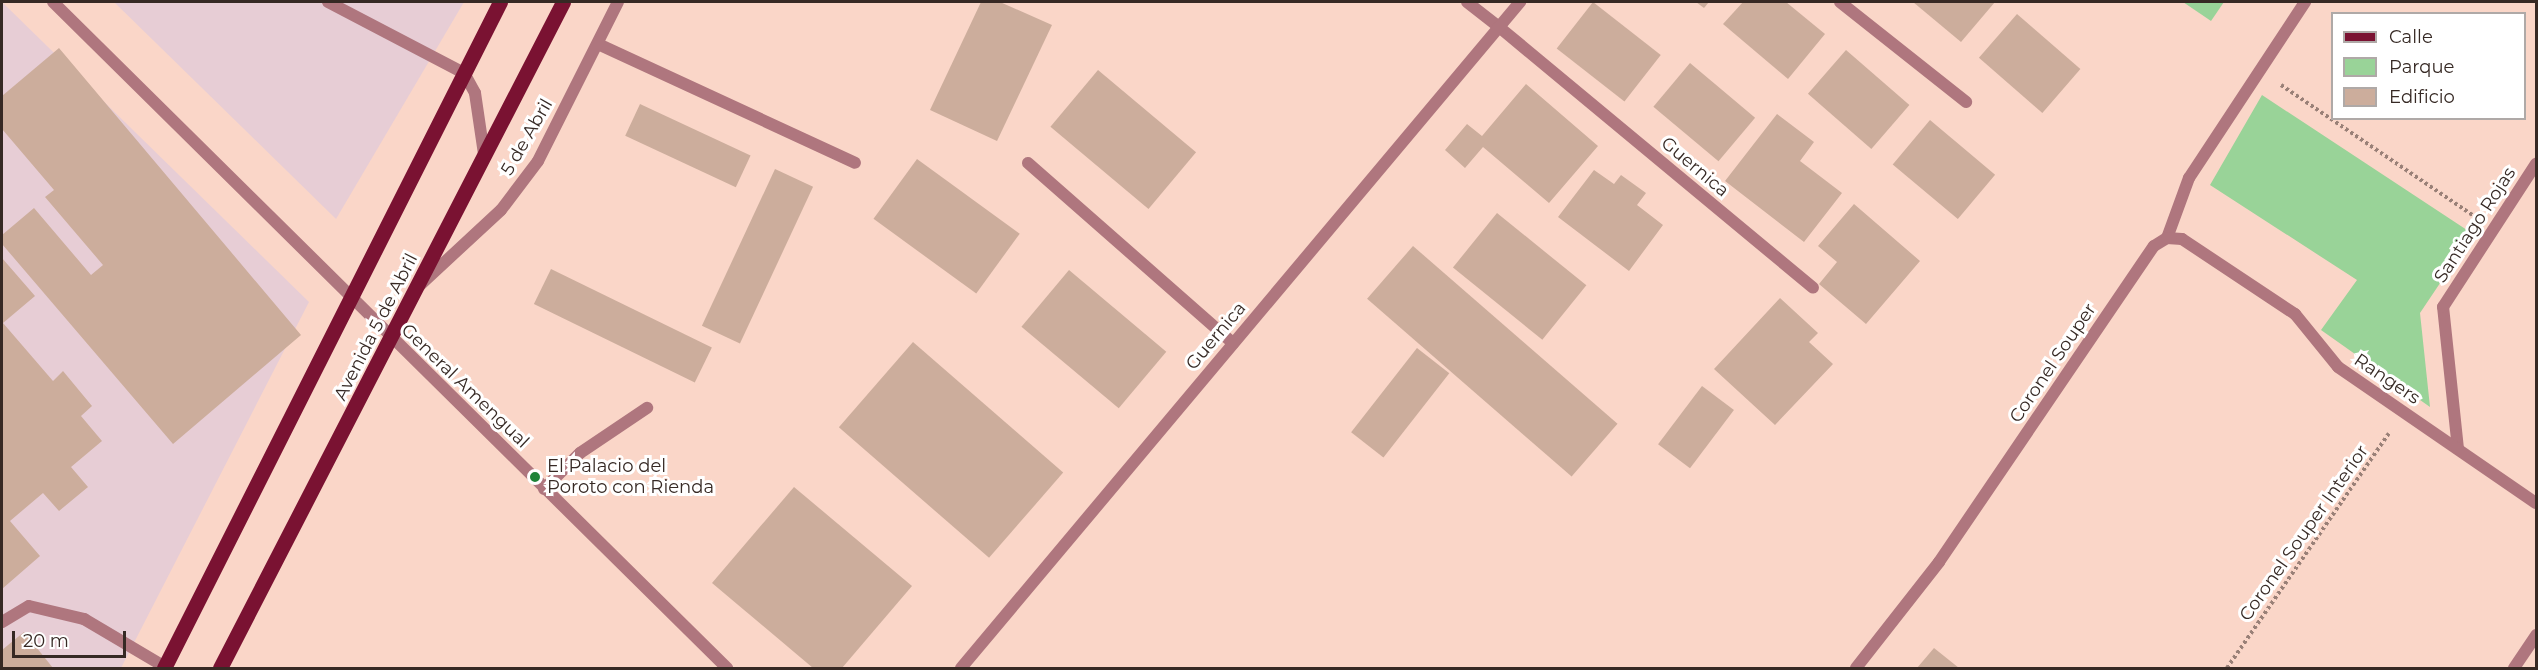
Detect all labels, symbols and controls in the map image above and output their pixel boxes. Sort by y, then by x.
legend [2331,12,2526,120]
text: Calle [2389,26,2433,48]
text: Parque [2389,56,2454,78]
text: Edificio [2389,86,2455,108]
street label: 5 de Abril [497,95,557,179]
street label: Guernica [1657,132,1733,202]
street label: Santiago Rojas [2430,163,2520,287]
street label: Avenida 5 de Abril [330,250,422,404]
street label: Guernica [1181,298,1251,374]
street label: Coronel Souper [2005,299,2101,427]
street label: General Amengual [397,319,533,453]
street label: Rangers [2350,349,2424,409]
street label: Coronel Souper Interior [2235,441,2373,625]
place label: El Palacio del Poroto con Rienda [547,456,714,498]
marker: El Palacio del Poroto con Rienda [528,470,542,484]
scale bar [15,619,129,657]
text: 20 m [23,630,69,652]

